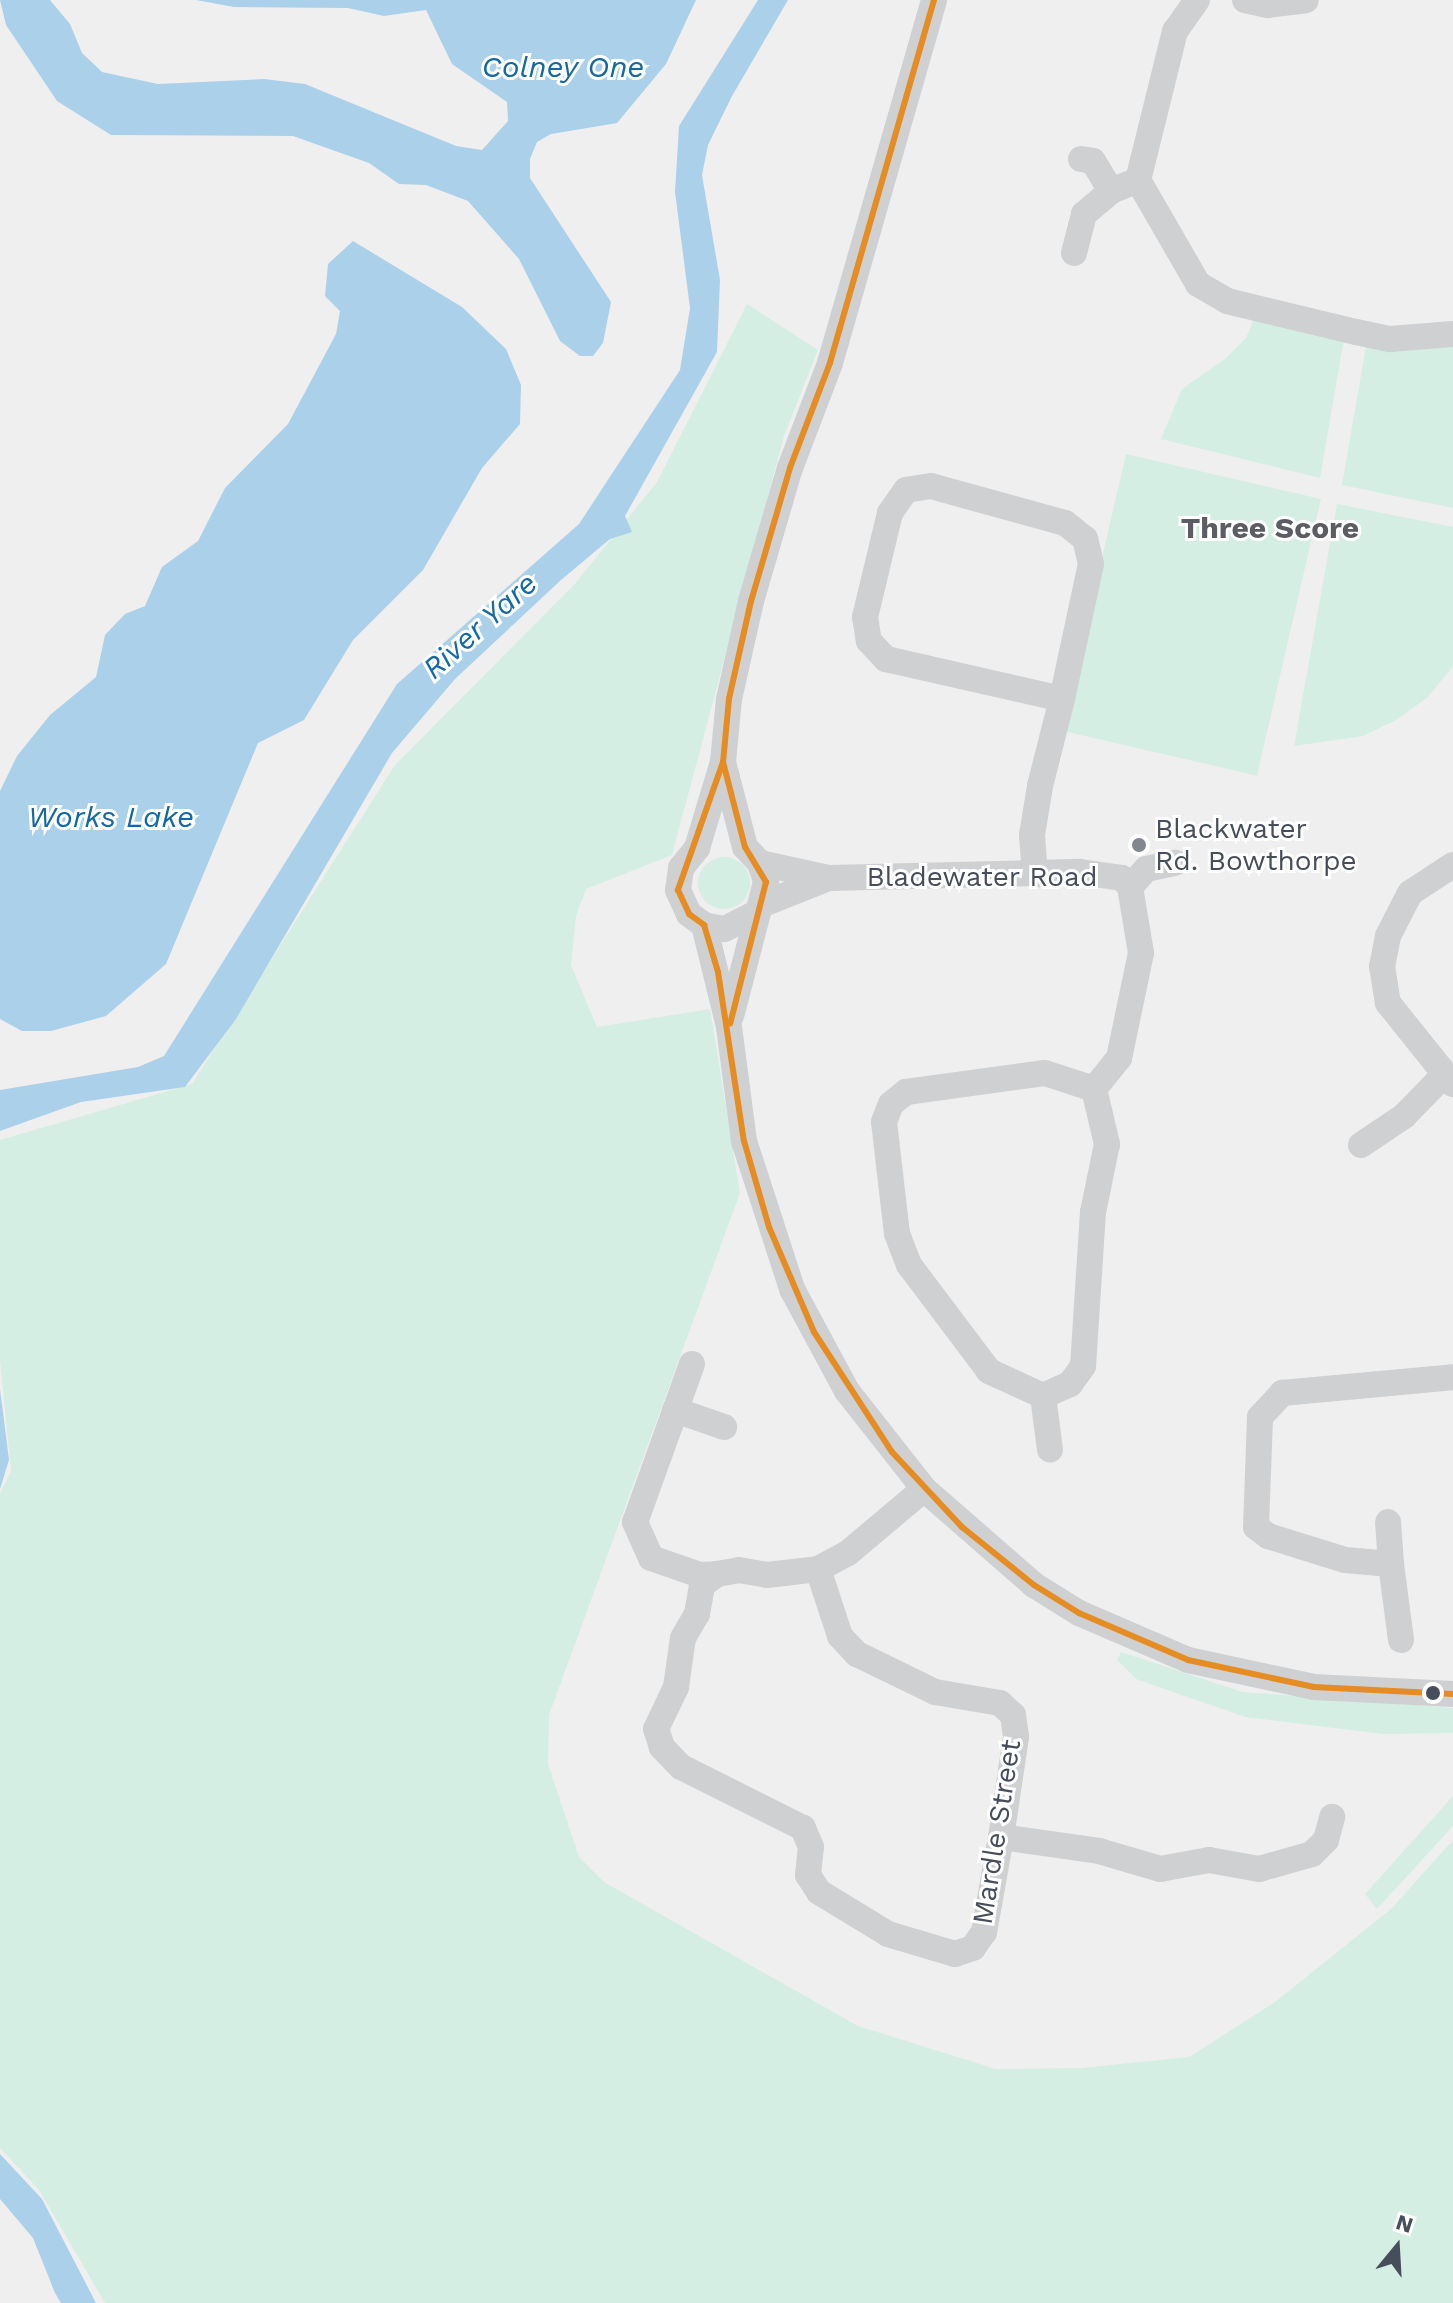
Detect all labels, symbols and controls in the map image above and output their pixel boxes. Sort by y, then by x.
water label: Colney One [481,49,645,85]
district label: Three Score [1181,510,1359,546]
water label: River Yare [415,565,545,687]
water label: Works Lake [28,799,194,835]
place label: Blackwater Rd. Bowthorpe [1155,812,1357,878]
marker: Blackwater Rd. Bowthorpe [1130,836,1148,854]
street label: Bladewater Road [866,860,1098,894]
unlabelled marker [1425,1685,1441,1701]
street label: Mardle Street [966,1737,1028,1927]
north arrow [1357,2207,1437,2287]
text: N [1393,2209,1416,2238]

